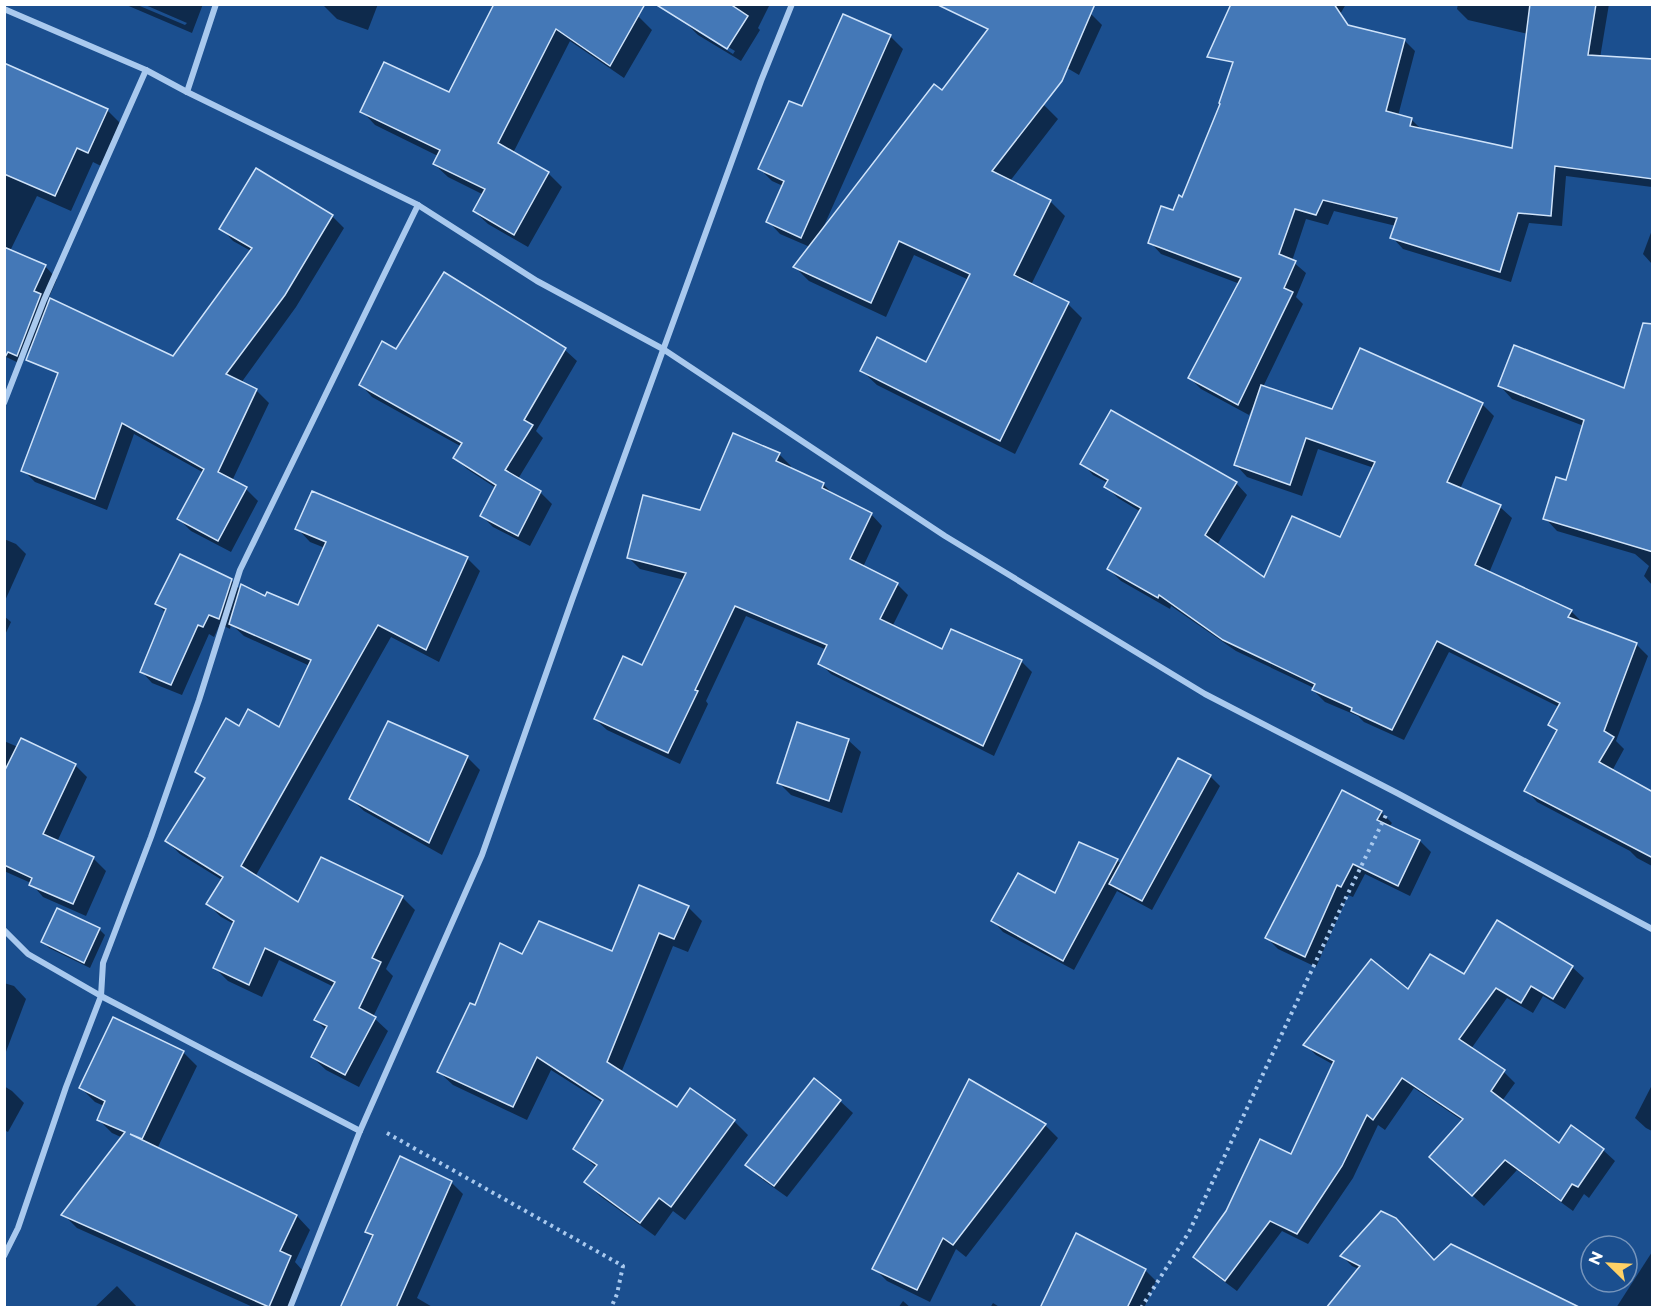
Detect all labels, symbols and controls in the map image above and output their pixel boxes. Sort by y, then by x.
north arrow [1579,1234,1639,1294]
text: N [1584,1248,1607,1268]

